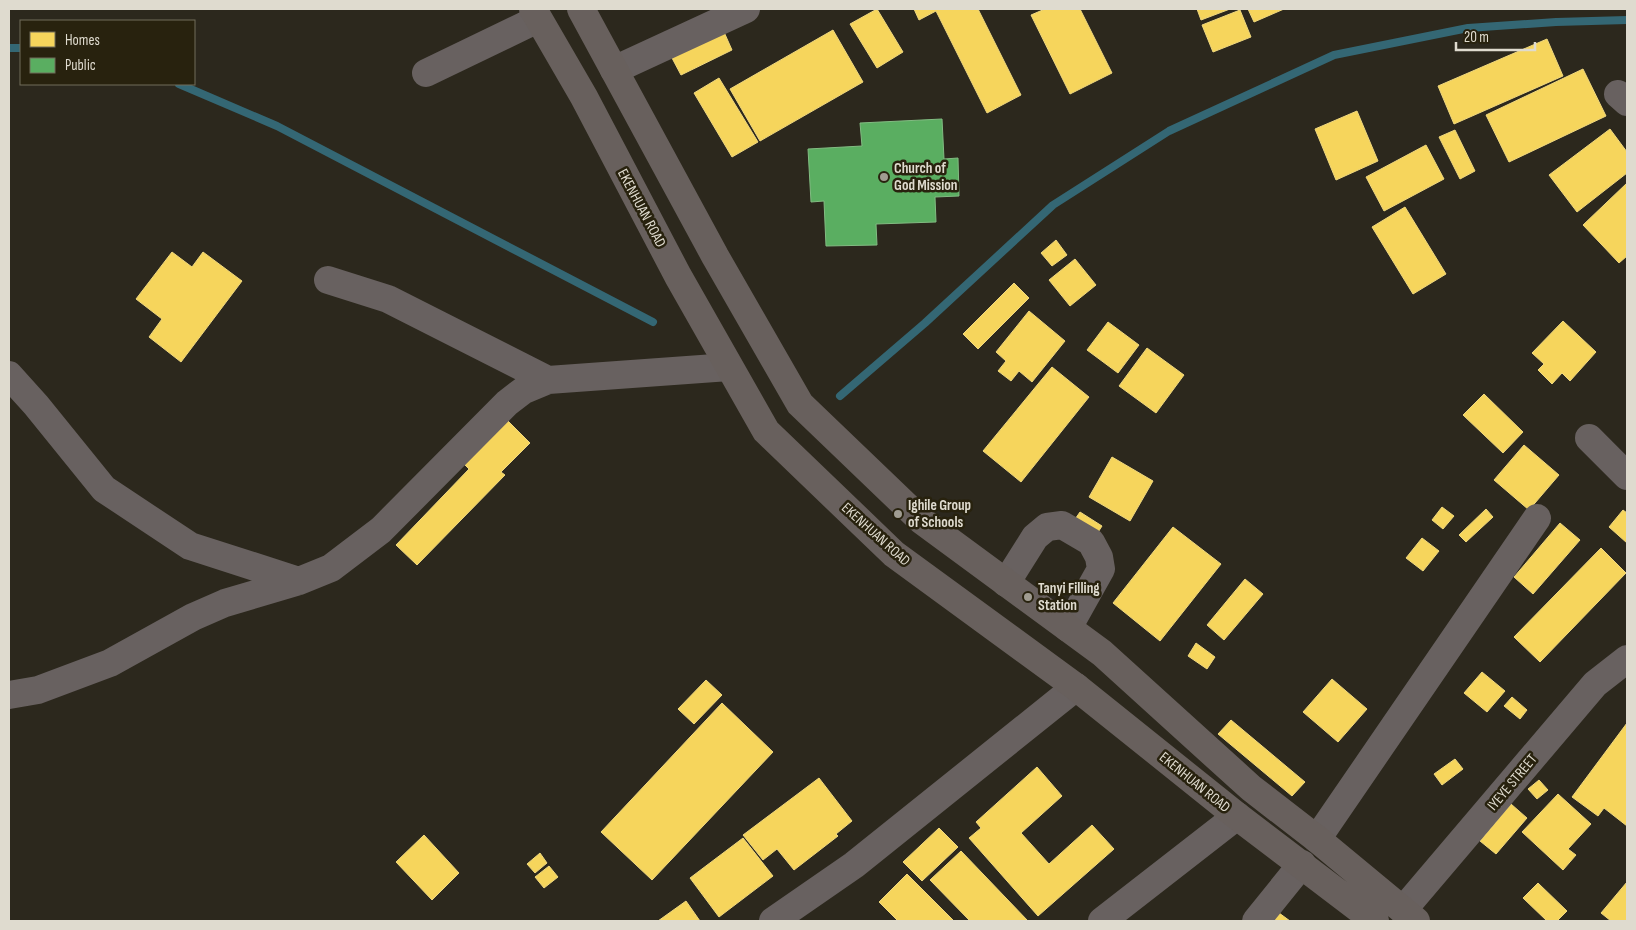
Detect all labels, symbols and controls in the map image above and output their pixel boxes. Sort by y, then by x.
legend [20,20,195,85]
scale bar [1456,20,1535,52]
text: 20 m [1464,28,1489,47]
text: Homes [65,31,100,50]
text: Public [65,56,96,75]
place label: Church of God Mission [894,159,957,195]
street label: EKENHUAN ROAD [613,166,670,251]
marker: Church of God Mission [878,171,890,183]
place label: Ighile Group of Schools [908,496,971,532]
street label: EKENHUAN ROAD [837,499,914,570]
marker: Ighile Group of Schools [892,508,904,520]
place label: Tanyi Filling Station [1038,579,1100,615]
marker: Tanyi Filling Station [1022,591,1034,603]
street label: EKENHUAN ROAD [1155,748,1234,817]
street label: IYEYE STREET [1483,750,1542,815]

